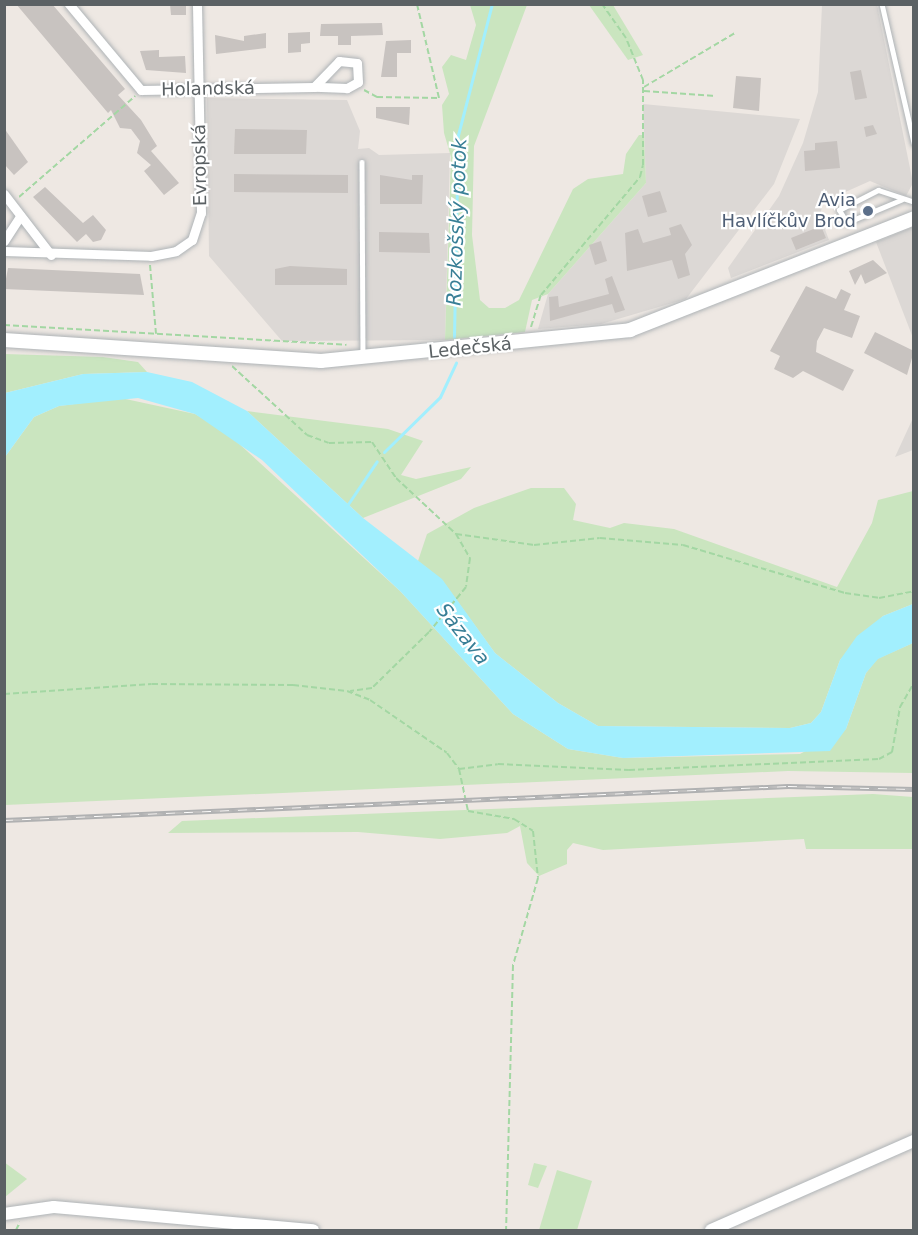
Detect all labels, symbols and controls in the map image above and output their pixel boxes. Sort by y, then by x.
street label: Holandská [161,77,255,101]
street label: Evropská [188,124,212,206]
water label: Rozkošský potok [442,138,472,306]
place label: Avia Havlíčkův Brod [721,190,856,232]
marker: Avia Havlíčkův Brod [861,204,875,218]
street label: Ledečská [427,333,513,363]
water label: Sázava [431,598,495,670]

